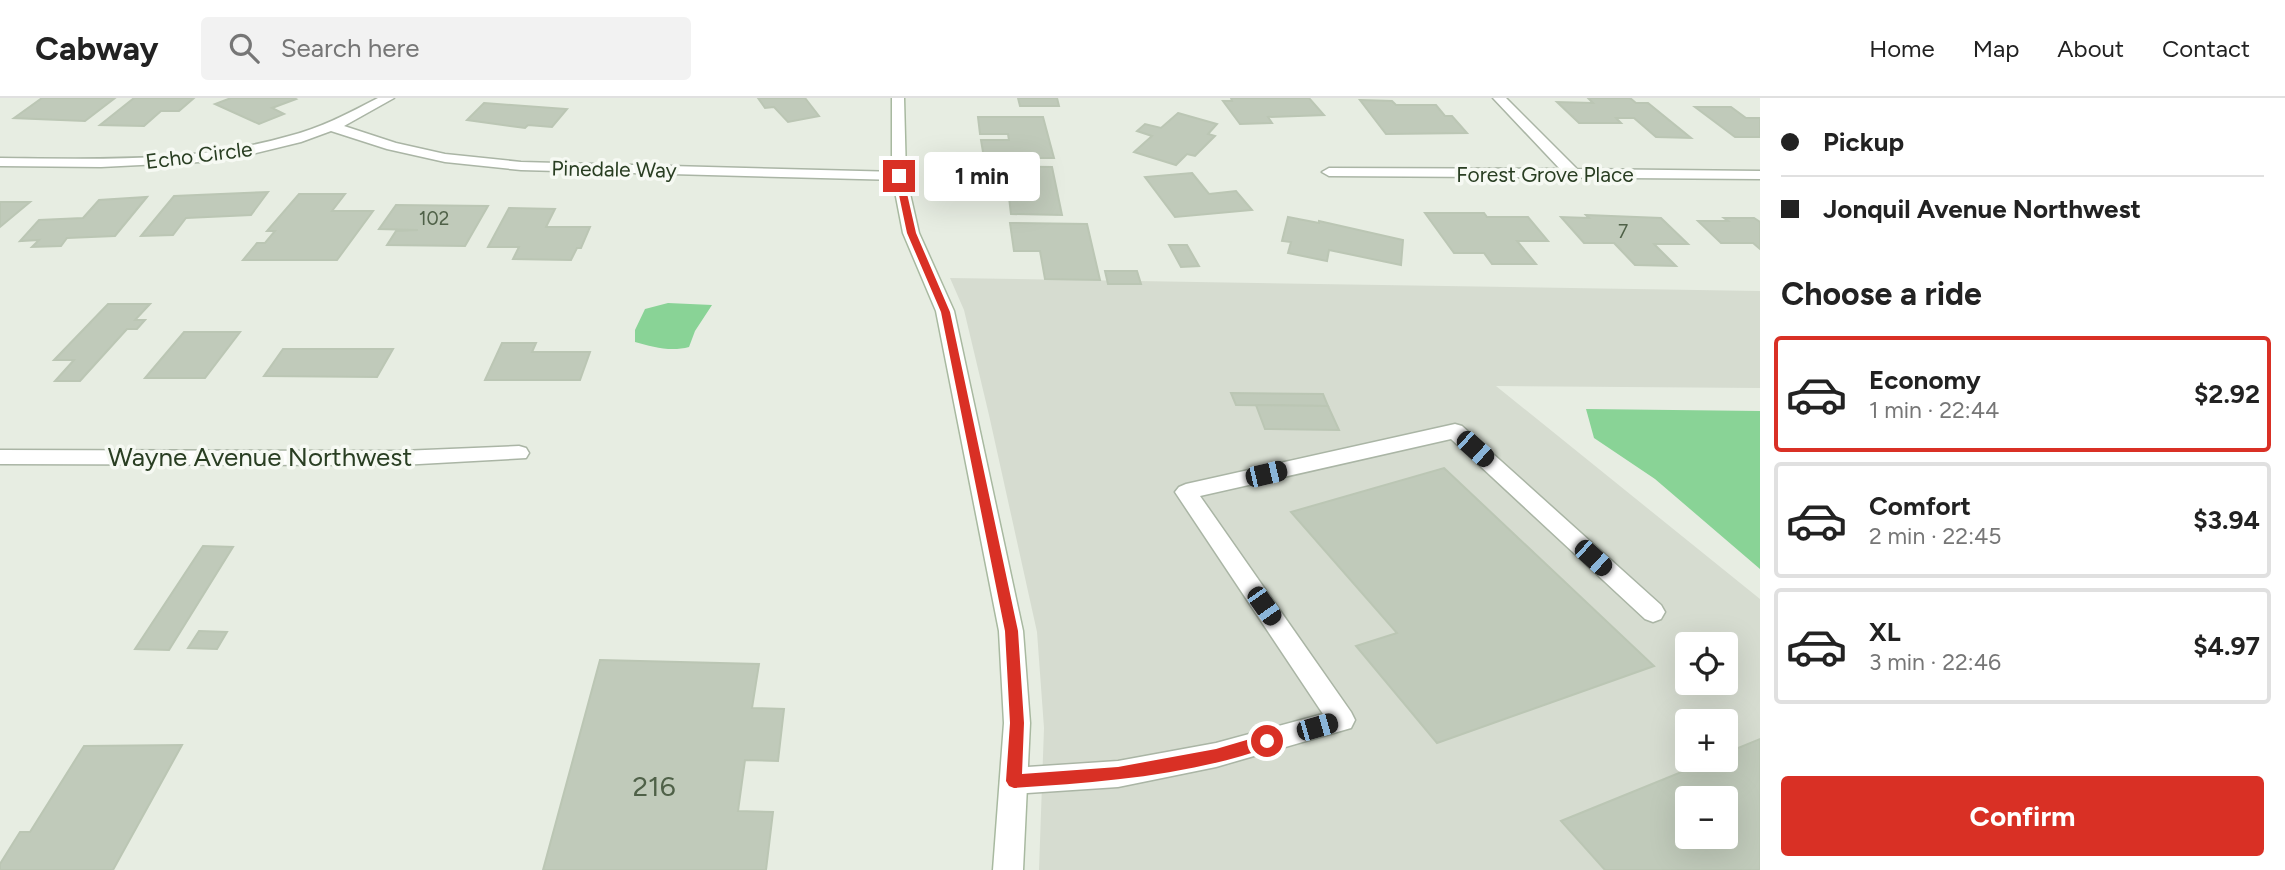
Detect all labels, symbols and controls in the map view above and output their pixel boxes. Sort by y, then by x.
search box [201,17,691,80]
text: Cabway [35,29,159,68]
icon: search [225,29,263,67]
text: Search here [281,32,420,64]
text: Home [1869,34,1935,63]
text: Map [1973,34,2019,63]
text: About [2057,34,2124,63]
text: Contact [2162,34,2250,63]
text: Pickup [1823,126,1904,158]
street label: Echo Circle [144,136,254,174]
callout: 1 min [923,152,1039,200]
street label: Pinedale Way [551,155,677,183]
route end [883,160,915,192]
text: 1 min [955,162,1009,190]
street label: Forest Grove Place [1456,162,1634,187]
text: Jonquil Avenue Northwest [1823,193,2141,225]
house number: 102 [419,207,449,230]
house number: 7 [1618,220,1628,243]
text: Choose a ride [1781,275,1982,313]
icon: car [1785,363,1848,426]
text: Economy [1869,364,1981,396]
text: $2.92 [2194,378,2260,410]
text: 1 min · 22:44 [1869,396,1999,424]
car [1453,427,1498,471]
street label: Wayne Avenue Northwest [108,441,412,473]
car [1244,459,1289,489]
icon: car [1785,489,1848,552]
text: Comfort [1869,490,1971,522]
text: $3.94 [2193,504,2260,536]
text: 2 min · 22:45 [1869,522,2002,550]
car [1571,536,1616,580]
car [1244,583,1285,629]
icon: car [1785,615,1848,678]
text: XL [1869,616,1901,648]
text: $4.97 [2193,630,2260,662]
map controls [1675,632,1738,849]
button: locate [1675,632,1738,695]
text: 3 min · 22:46 [1869,648,2001,676]
button: + [1675,709,1738,772]
car [1294,711,1341,743]
route start [1251,725,1283,757]
house number: 216 [632,769,676,803]
button: Confirm [1781,776,2264,856]
button: − [1675,786,1738,849]

